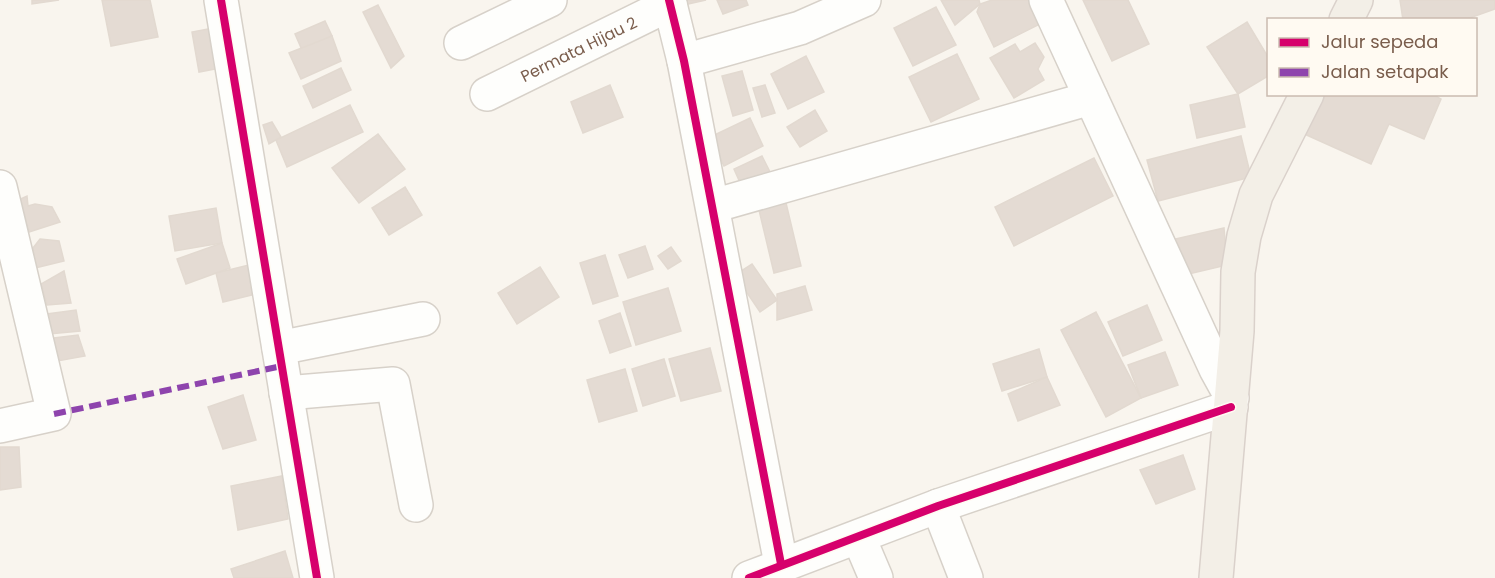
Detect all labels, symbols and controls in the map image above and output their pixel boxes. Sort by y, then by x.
street label: Permata Hijau 2 [517,11,641,88]
legend [1267,18,1477,96]
text: Jalur sepeda [1321,29,1438,54]
text: Jalan setapak [1321,59,1449,84]

